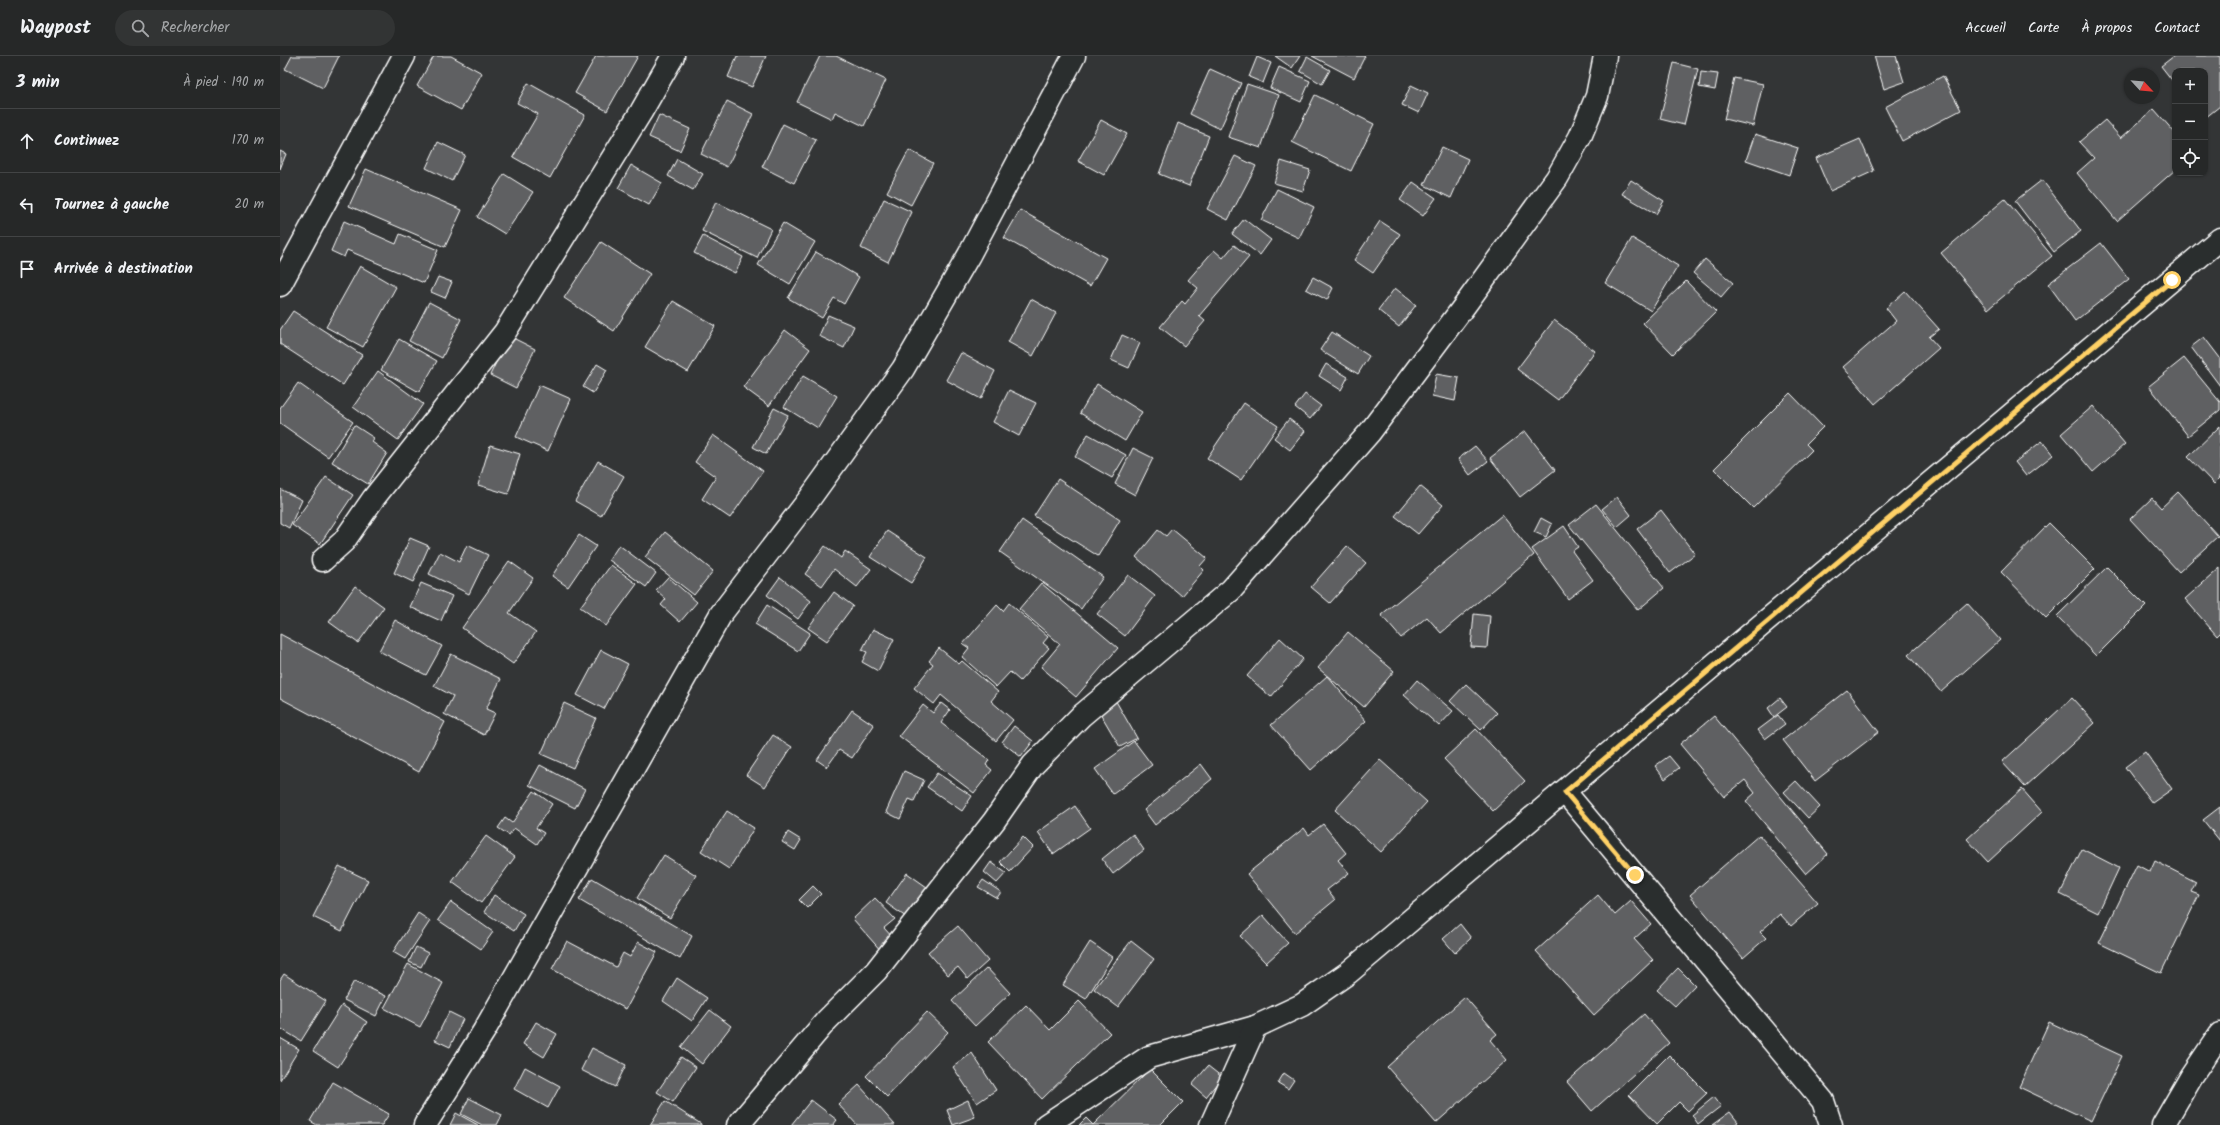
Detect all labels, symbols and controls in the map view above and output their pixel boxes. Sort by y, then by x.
search box [115,10,395,46]
text: Waypost [20,13,91,43]
text: Rechercher [161,16,229,40]
icon: search [129,17,151,39]
text: Accueil [1965,17,2006,39]
text: Carte [2028,17,2059,39]
text: À propos [2081,17,2132,39]
text: Contact [2154,17,2200,39]
north arrow [2124,68,2160,104]
map controls [2172,68,2208,176]
button: + [2172,68,2208,104]
text: 3 min [16,69,60,96]
text: À pied · 190 m [183,72,264,93]
button: − [2172,104,2208,140]
text: Continuez [54,129,119,153]
icon: ahead [16,130,38,152]
text: 170 m [232,130,264,151]
button: locate [2172,140,2208,176]
text: Tournez à gauche [54,193,169,217]
icon: left [16,194,38,216]
text: 20 m [234,194,264,215]
text: Arrivée à destination [54,257,193,281]
icon: arrive [16,258,38,280]
route start [2163,271,2181,289]
route end [1626,866,1644,884]

